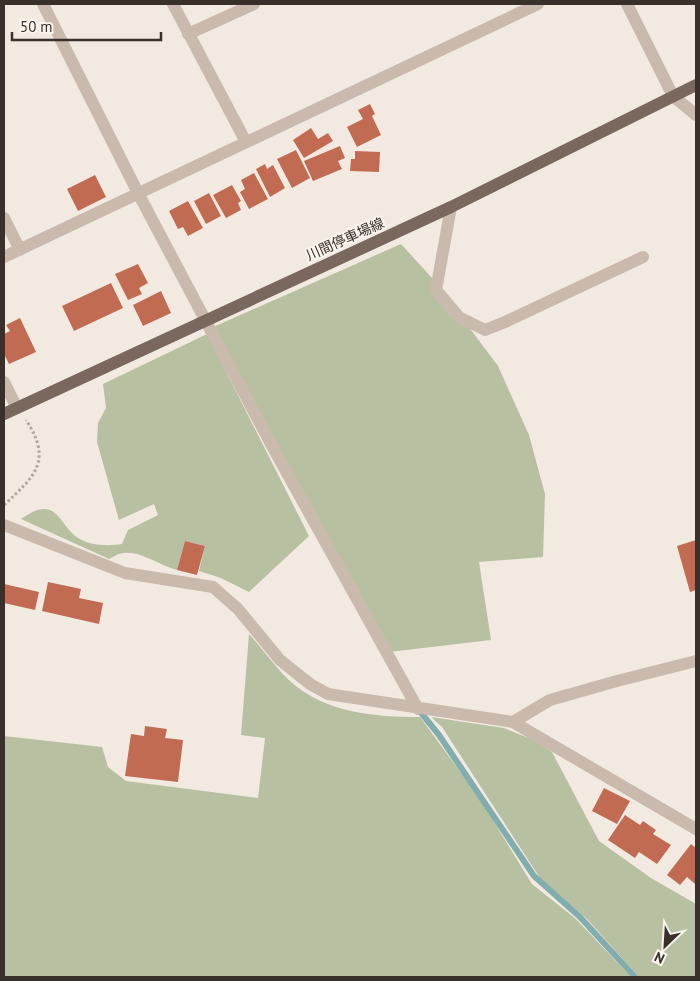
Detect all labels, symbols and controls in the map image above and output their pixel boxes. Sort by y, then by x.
scale bar [12,10,161,42]
text: 50 m [20,17,53,36]
street label: 川間停車場線 [303,214,387,264]
north arrow [640,921,690,971]
text: N [652,948,667,968]

